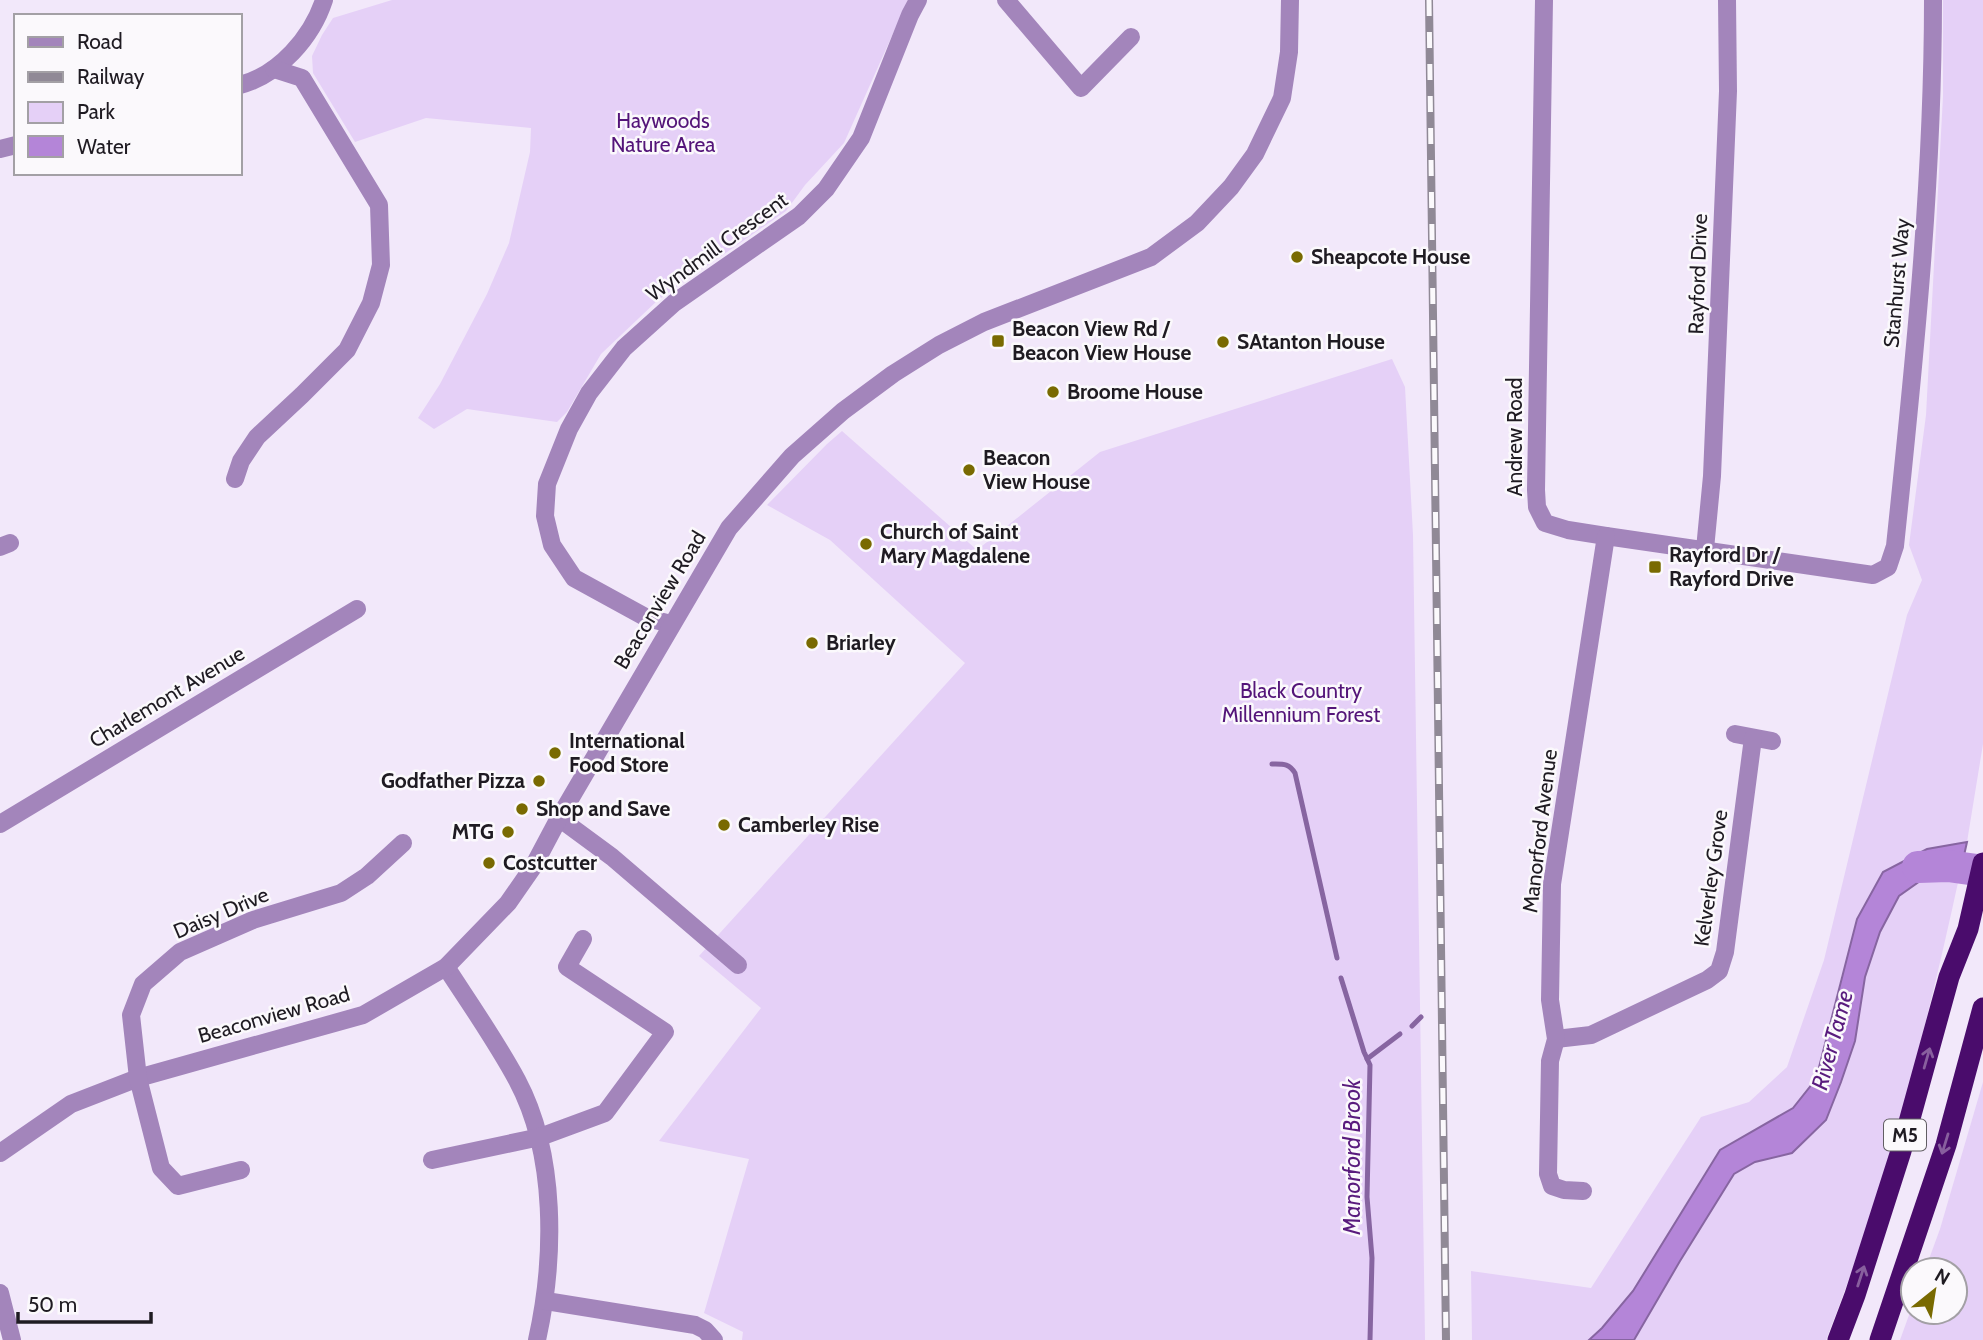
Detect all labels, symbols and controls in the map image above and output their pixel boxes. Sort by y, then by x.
legend [14,14,242,175]
text: Road [77,29,123,54]
text: Railway [77,64,145,89]
text: Park [77,99,115,124]
park label: Haywoods Nature Area [611,108,715,157]
text: Water [77,134,131,159]
street label: Wyndmill Crescent [641,187,792,306]
street label: Rayford Drive [1683,213,1712,335]
street label: Stanhurst Way [1878,217,1915,349]
place label: Sheapcote House [1311,244,1470,269]
marker: Sheapcote House [1289,249,1305,265]
place label: Beacon View Rd / Beacon View House [1012,316,1191,365]
place label: SAtanton House [1237,329,1385,354]
marker: Beacon View Rd / Beacon View House [990,333,1006,349]
marker: SAtanton House [1215,334,1231,350]
street label: Andrew Road [1502,378,1527,496]
place label: Broome House [1067,379,1203,404]
marker: Broome House [1045,384,1061,400]
place label: Beacon View House [983,445,1090,494]
marker: Beacon View House [961,462,977,478]
place label: Church of Saint Mary Magdalene [880,519,1030,568]
street label: Beaconview Road [608,526,711,673]
marker: Church of Saint Mary Magdalene [858,536,874,552]
place label: Rayford Dr / Rayford Drive [1669,542,1794,591]
marker: Rayford Dr / Rayford Drive [1647,559,1663,575]
place label: Briarley [826,630,896,655]
marker: Briarley [804,635,820,651]
street label: Charlemont Avenue [85,640,249,753]
park label: Black Country Millennium Forest [1222,678,1380,727]
place label: International Food Store [569,728,685,777]
marker: International Food Store [547,745,563,761]
street label: Manorford Avenue [1517,748,1562,914]
place label: Godfather Pizza [381,768,526,793]
marker: Godfather Pizza [531,773,547,789]
place label: Shop and Save [536,796,671,821]
marker: Shop and Save [514,801,530,817]
street label: Kelverley Grove [1689,808,1732,948]
place label: Camberley Rise [738,812,879,837]
marker: Camberley Rise [716,817,732,833]
place label: MTG [452,819,494,844]
marker: MTG [500,824,516,840]
place label: Costcutter [503,850,597,875]
marker: Costcutter [481,855,497,871]
street label: Daisy Drive [170,881,272,944]
street label: Beaconview Road [195,981,353,1048]
water label: River Tame [1805,987,1859,1093]
one-way arrow [1921,1047,1934,1070]
water label: Manorford Brook [1338,1078,1366,1236]
road number: M5 [1884,1120,1926,1150]
one-way arrow [1938,1133,1951,1155]
north arrow [1899,1256,1969,1326]
text: N [1931,1263,1954,1290]
one-way arrow [1855,1265,1868,1287]
scale bar [18,1280,150,1324]
text: 50 m [28,1292,77,1317]

